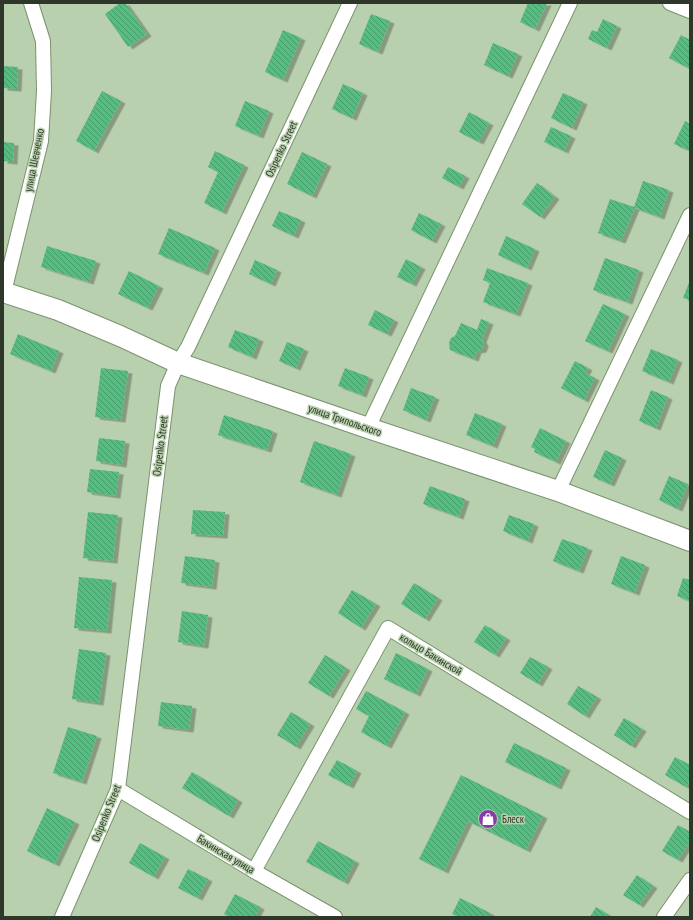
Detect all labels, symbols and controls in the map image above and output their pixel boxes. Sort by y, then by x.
street label: Osipenko Street [262,119,300,179]
street label: улица Шевченко [21,127,47,193]
street label: улица Трипольского [306,401,384,439]
street label: Osipenko Street [149,415,171,477]
street label: кольцо Бакинской [397,630,465,678]
street label: Osipenko Street [88,782,124,844]
shop icon: Блеск [477,808,499,830]
place label: Блеск [502,812,525,826]
street label: Бакинская улица [195,831,257,877]

